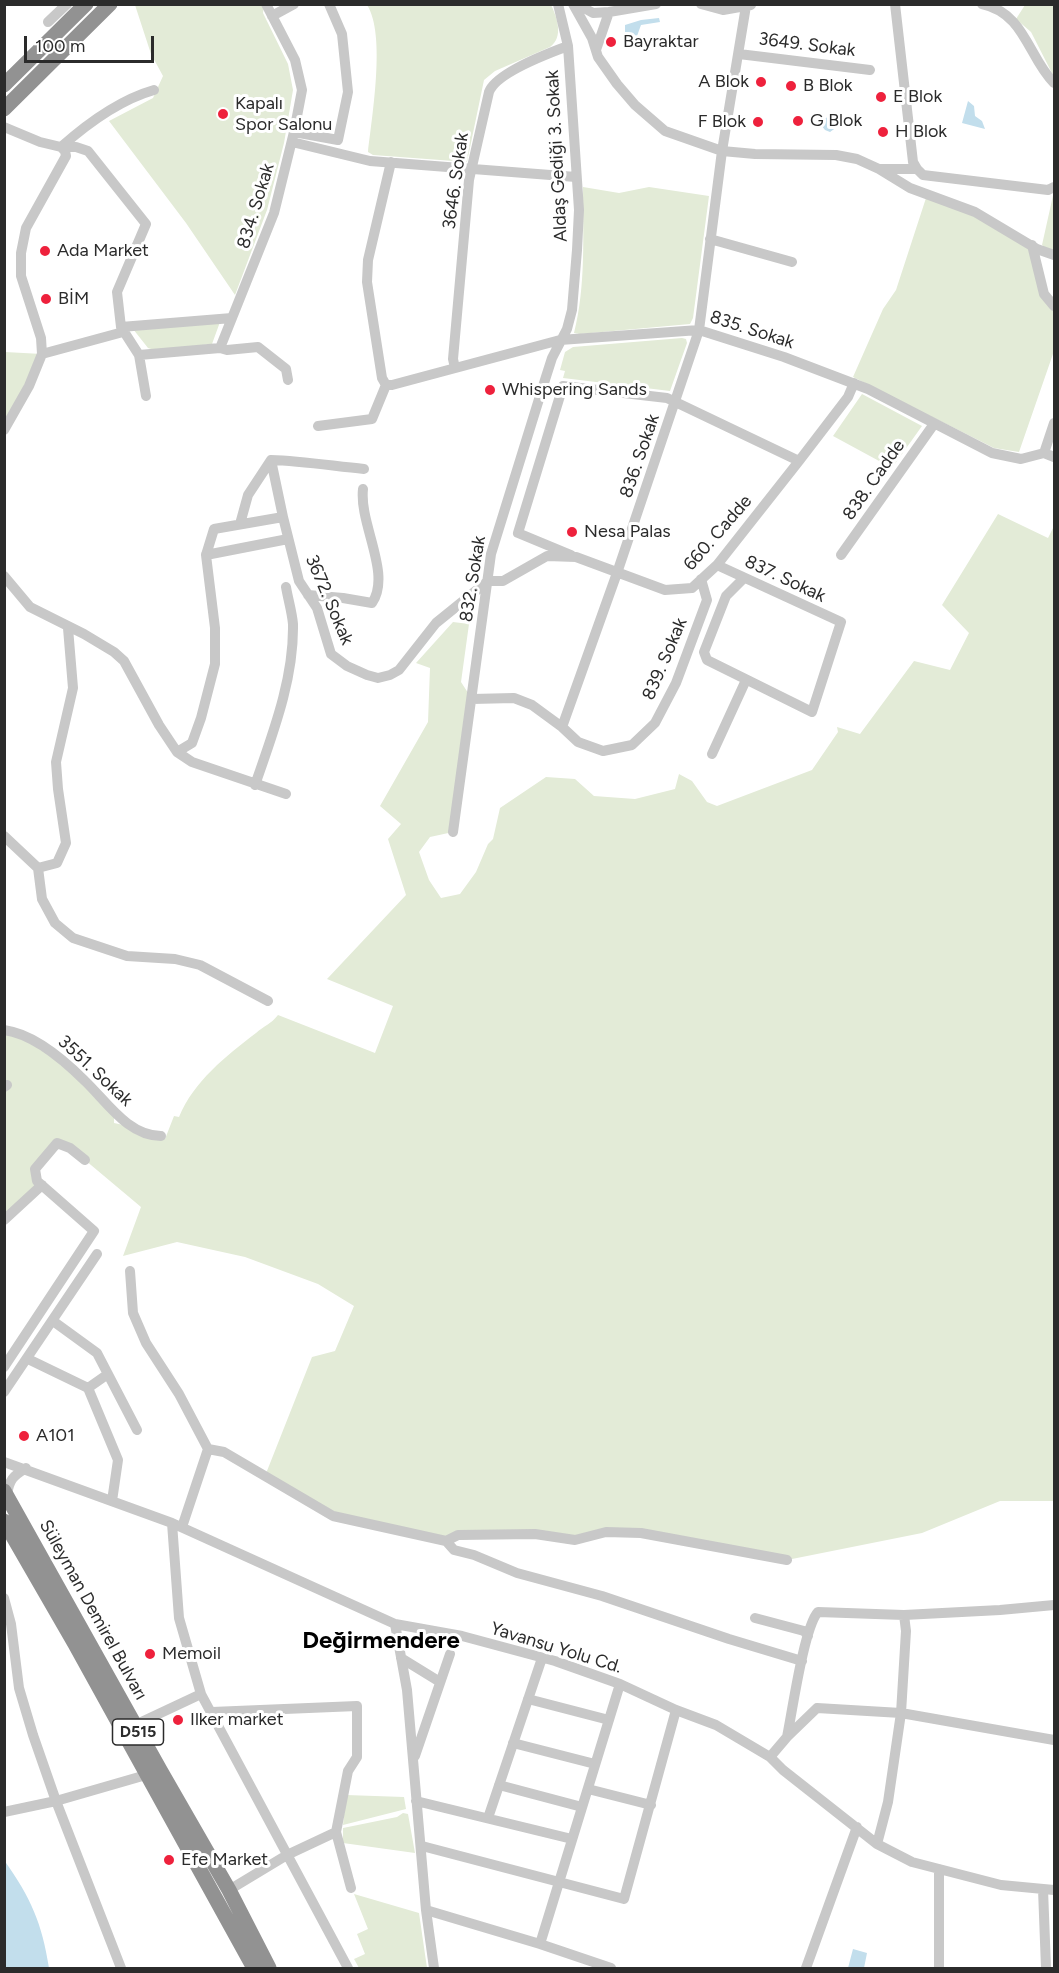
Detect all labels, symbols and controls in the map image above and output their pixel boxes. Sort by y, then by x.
scale bar [27,24,158,62]
street label: 3649. Sokak [757,28,857,62]
place label: Bayraktar [623,31,699,53]
text: 100 m [35,35,85,57]
marker: Bayraktar [604,35,618,49]
street label: Aldaş Gediği 3. Sokak [542,69,572,243]
place label: A Blok [698,71,749,93]
marker: A Blok [754,75,768,89]
place label: B Blok [803,75,853,97]
marker: B Blok [784,79,798,93]
place label: E Blok [893,86,942,108]
marker: E Blok [874,90,888,104]
place label: Kapalı Spor Salonu [235,93,332,136]
marker: Kapalı Spor Salonu [216,107,230,121]
place label: G Blok [810,110,862,132]
place label: F Blok [698,111,746,133]
marker: G Blok [791,114,805,128]
marker: F Blok [751,115,765,129]
place label: H Blok [895,121,947,143]
marker: H Blok [876,125,890,139]
street label: 3646. Sokak [439,131,473,231]
street label: 834. Sokak [233,161,279,251]
place label: Ada Market [57,240,149,262]
marker: Ada Market [38,244,52,258]
place label: BİM [58,288,89,310]
marker: BİM [39,292,53,306]
street label: 835. Sokak [707,306,797,354]
place label: Whispering Sands [502,379,647,401]
marker: Whispering Sands [483,383,497,397]
street label: 836. Sokak [616,411,664,501]
street label: 838. Cadde [838,436,910,524]
street label: 660. Cadde [679,491,757,575]
place label: Nesa Palas [584,521,671,543]
marker: Nesa Palas [565,525,579,539]
street label: 832. Sokak [456,534,490,624]
street label: 837. Sokak [741,551,829,607]
street label: 3672. Sokak [300,552,358,648]
street label: 839. Sokak [638,615,692,703]
street label: 3551. Sokak [53,1031,137,1111]
place label: A101 [36,1425,75,1447]
marker: A101 [17,1429,31,1443]
street label: Süleyman Demirel Bulvarı [34,1516,152,1704]
street label: Yavansu Yolu Cd. [488,1618,624,1678]
district label: Değirmendere [302,1627,460,1655]
place label: Memoil [162,1643,221,1665]
marker: Memoil [143,1647,157,1661]
place label: Ilker market [190,1709,283,1731]
marker: Ilker market [171,1713,185,1727]
road number: D515 [112,1719,164,1745]
place label: Efe Market [181,1849,268,1871]
marker: Efe Market [162,1853,176,1867]

